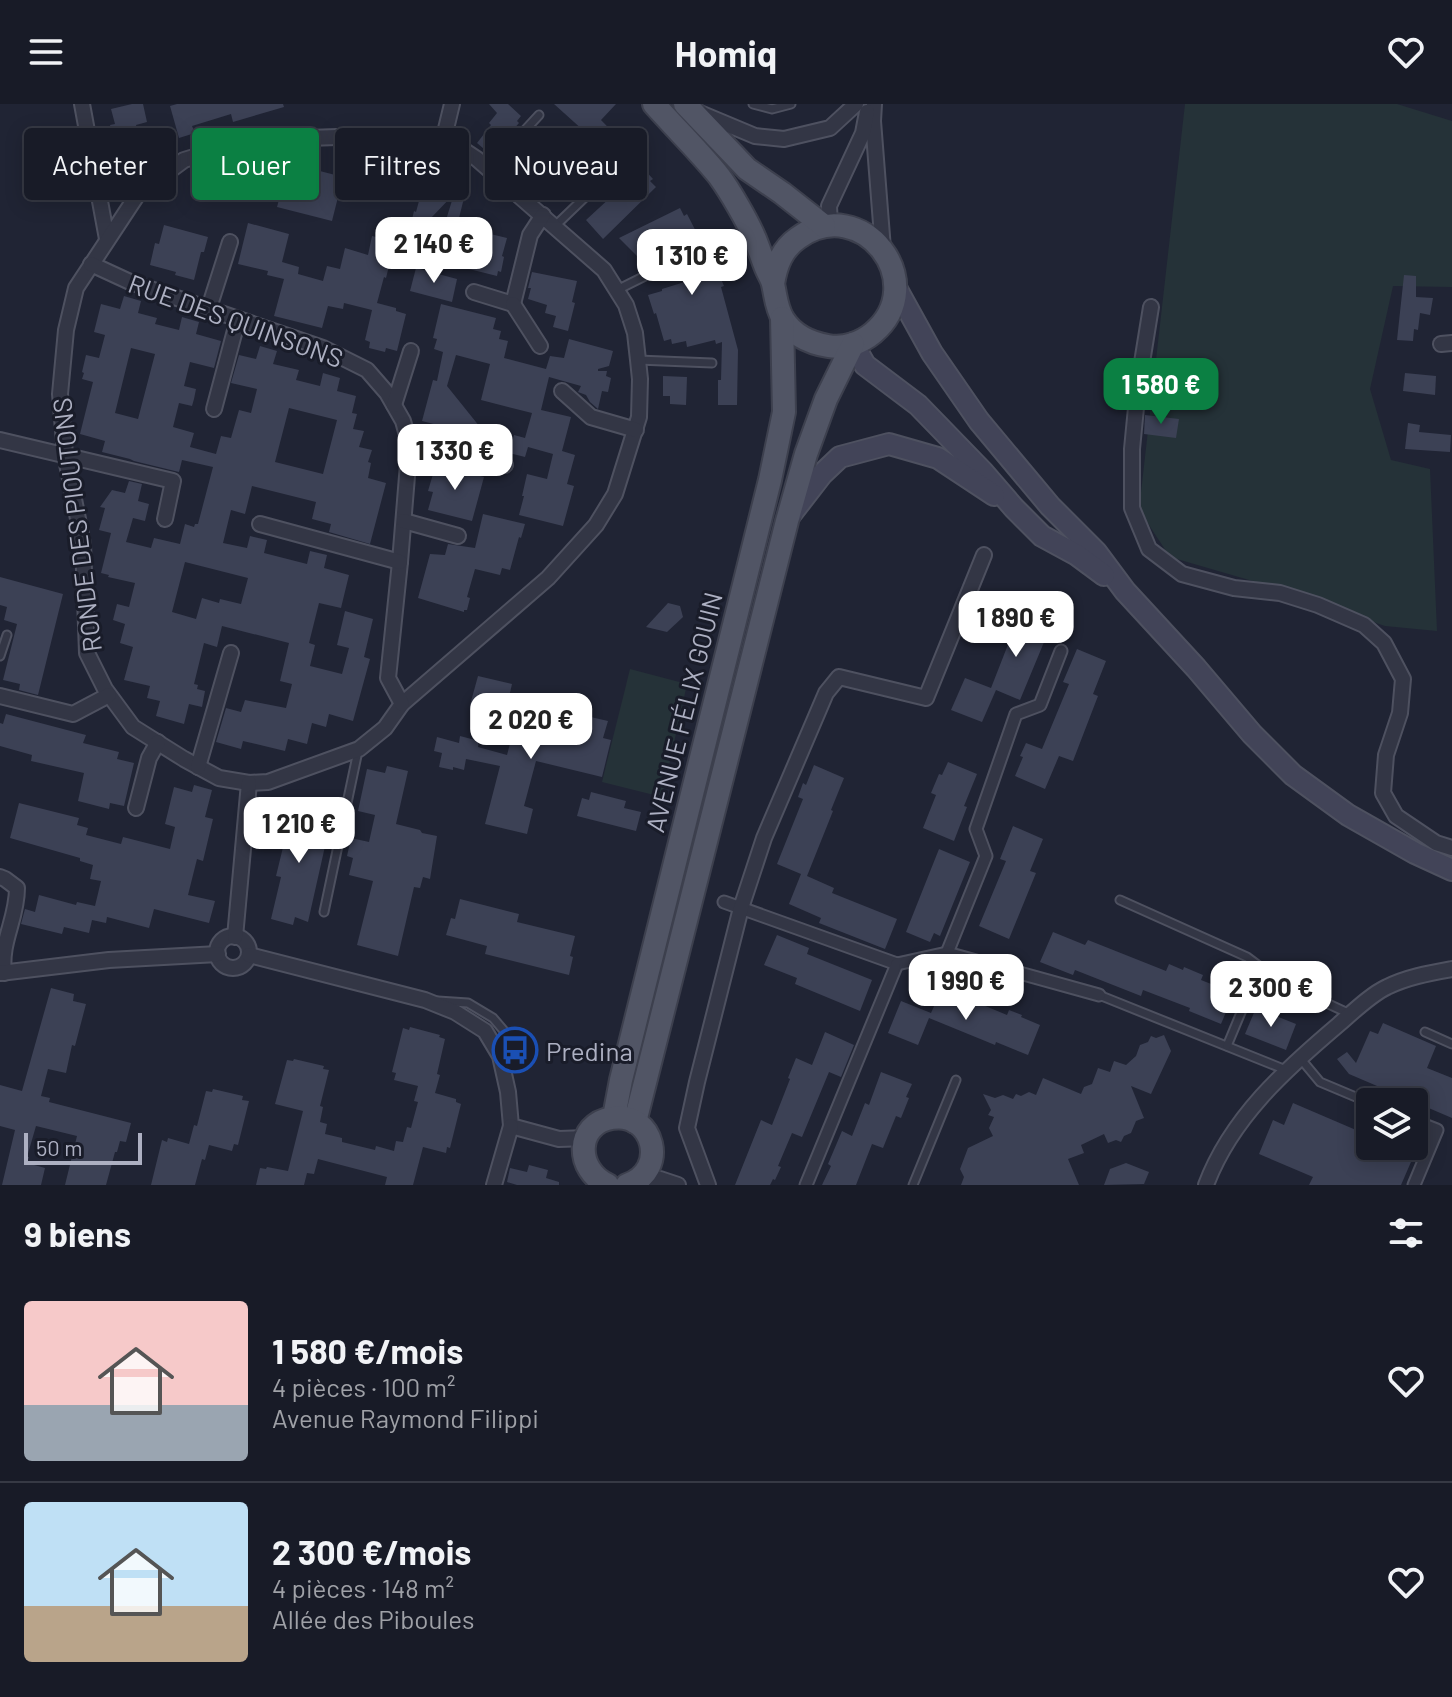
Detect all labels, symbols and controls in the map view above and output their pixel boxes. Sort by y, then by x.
icon: menu [24,30,68,74]
icon: heart [1384,30,1428,74]
text: Homiq [675,31,777,74]
chip: Acheter [24,128,176,200]
chip: Louer [192,128,319,200]
chip: Filtres [335,128,469,200]
chip: Nouveau [485,128,647,200]
pin: 2 140 € [360,217,508,285]
text: 2 140 € [393,227,475,258]
pin: 1 310 € [618,229,766,297]
text: 1 310 € [655,239,729,270]
street label: RUE DES QUINSONS [124,267,348,373]
pin: 1 580 € [1087,358,1235,426]
text: 1 580 € [1122,368,1201,399]
street label: RONDE DES PIOUTONS [45,396,107,654]
pin: 1 330 € [381,424,529,492]
text: 1 330 € [416,434,495,465]
street label: AVENUE FÉLIX GOUIN [638,589,728,835]
pin: 1 890 € [942,591,1090,659]
text: 1 890 € [977,601,1055,632]
pin: 2 020 € [457,693,605,761]
text: 2 020 € [488,703,574,734]
pin: 1 210 € [225,797,373,865]
text: 1 210 € [262,807,336,838]
pin: 1 990 € [892,954,1040,1022]
pin: 2 300 € [1197,961,1345,1029]
text: 1 990 € [927,964,1005,995]
text: 2 300 € [1228,971,1314,1002]
bus stop icon: Predina [491,1026,539,1074]
place label: Predina [546,1035,633,1066]
map controls [1356,1088,1428,1160]
button: layers [1356,1088,1428,1160]
scale bar [24,1129,142,1165]
text: 50 m [36,1134,82,1160]
icon: filters [1384,1211,1428,1255]
text: 9 biens [24,1213,131,1254]
text: 1 580 €/mois [272,1330,463,1371]
icon: home [88,1333,184,1429]
icon: heart [1384,1359,1428,1403]
text: 4 pièces · 100 m² [272,1371,455,1402]
text: Avenue Raymond Filippi [272,1402,539,1433]
text: 2 300 €/mois [272,1531,471,1572]
icon: home [88,1534,184,1630]
icon: heart [1384,1560,1428,1604]
text: 4 pièces · 148 m² [272,1572,454,1603]
text: Allée des Piboules [272,1603,474,1634]

